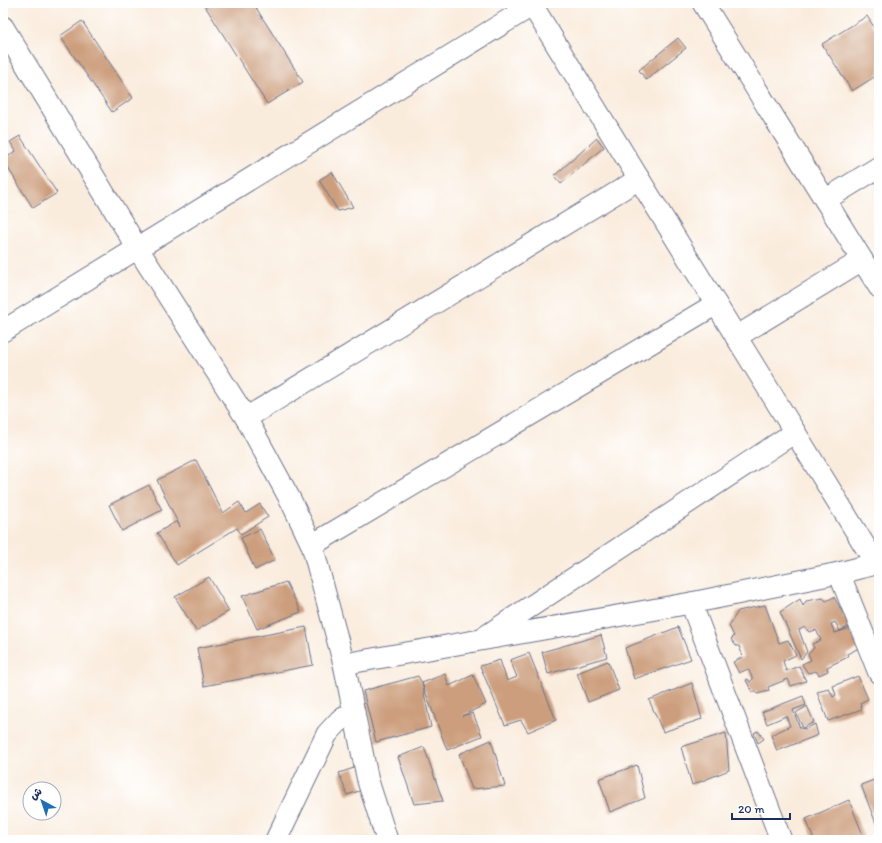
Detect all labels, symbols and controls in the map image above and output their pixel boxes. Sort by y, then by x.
north arrow [22,781,62,821]
text: ش [27,785,45,803]
scale bar [732,795,790,821]
text: 20 m [738,802,765,816]

